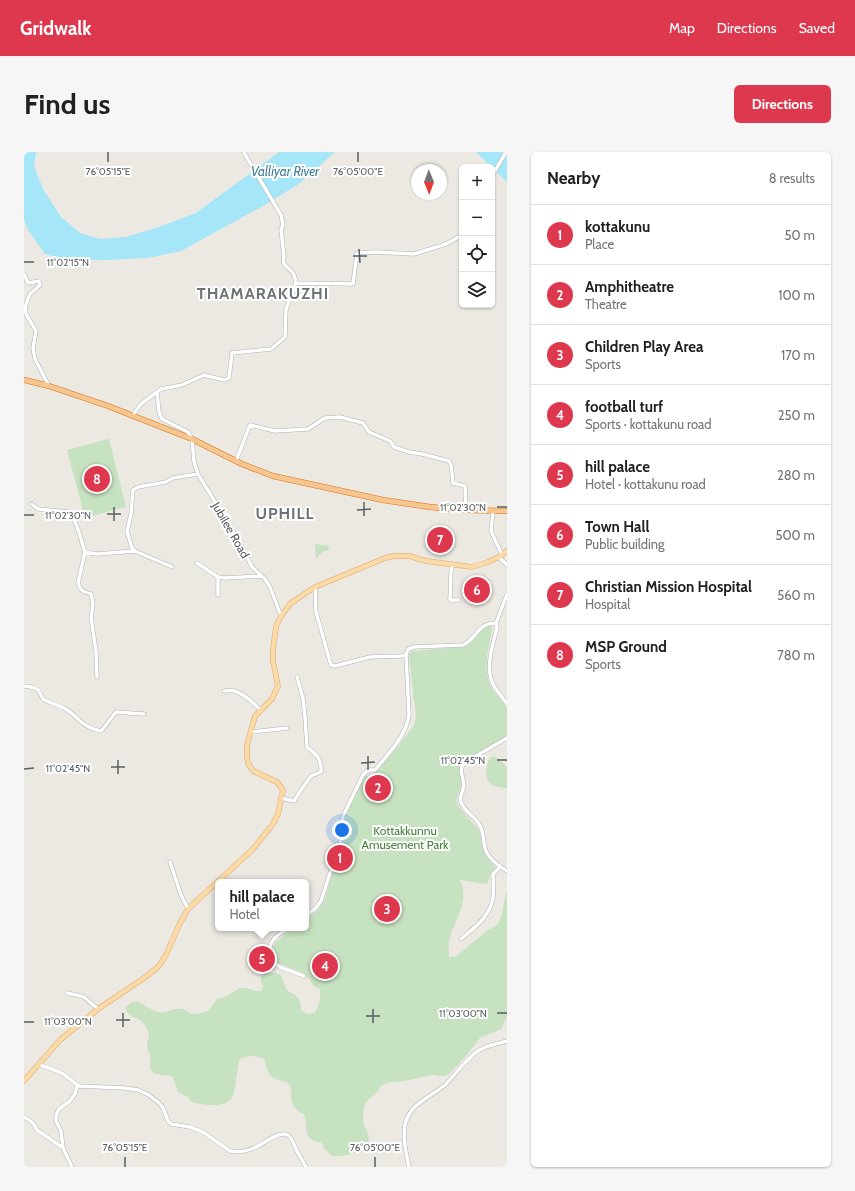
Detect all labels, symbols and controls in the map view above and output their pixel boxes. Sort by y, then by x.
text: Gridwalk [20,17,92,40]
text: Map [669,19,695,37]
text: Directions [717,19,777,37]
text: Saved [799,19,835,37]
button: Directions [734,85,831,123]
text: Find us [24,87,110,121]
water label: Valliyar River [251,163,320,179]
north arrow [411,164,447,200]
map controls [459,164,495,308]
button: + [459,164,495,200]
text: 76°05'15"E [86,165,131,178]
text: 76°05'00"E [333,165,384,178]
text: Nearby [547,168,600,188]
text: 8 results [769,170,815,186]
button: − [459,200,495,236]
text: kottakunu [585,218,650,236]
text: 1 [558,227,562,243]
text: 50 m [785,227,815,243]
button: locate [459,236,495,272]
text: Place [585,236,614,252]
text: 11°02'15"N [47,256,89,269]
button: layers [459,272,495,308]
text: Amphitheatre [585,278,674,296]
district label: THAMARAKUZHI [197,284,329,303]
text: 2 [557,287,563,303]
text: 100 m [778,287,815,303]
text: Theatre [585,296,627,312]
text: Children Play Area [585,338,703,356]
text: 3 [556,347,564,363]
text: 170 m [781,347,815,363]
text: Sports [585,356,621,372]
text: football turf [585,398,663,416]
text: 4 [556,407,564,423]
text: 250 m [778,407,815,423]
text: Sports · kottakunu road [585,416,712,432]
text: hill palace [585,458,650,476]
pin: 8 [84,464,110,494]
text: 5 [557,467,563,483]
text: 280 m [777,467,815,483]
text: Hotel · kottakunu road [585,476,706,492]
street label: Jubilee Road [208,498,253,561]
text: 11°02'30"N [440,501,486,514]
district label: UPHILL [255,504,315,523]
text: 11°02'30"N [45,509,91,522]
text: Town Hall [585,518,649,536]
pin: 7 [427,525,453,555]
text: 6 [556,527,564,543]
text: 500 m [775,527,815,543]
text: Public building [585,536,665,552]
pin: 6 [464,575,490,605]
text: Christian Mission Hospital [585,578,752,596]
text: 7 [557,587,563,603]
text: 560 m [777,587,815,603]
text: Hospital [585,596,630,612]
text: MSP Ground [585,638,667,656]
text: 8 [556,647,564,663]
text: 780 m [777,647,815,663]
text: Sports [585,656,621,672]
text: 11°02'45"N [441,754,485,767]
text: 11°02'45"N [46,762,90,775]
pin: 2 [365,773,391,803]
your location [332,820,352,840]
park label: Kottakkunnu Amusement Park [362,823,449,852]
pin: 1 [327,843,353,873]
popup [215,879,309,931]
text: hill palace [229,888,295,906]
pin: 3 [374,894,400,924]
text: Hotel [229,906,260,922]
pin: 5 [249,944,275,974]
pin: 4 [312,951,338,981]
text: 11°03'00"N [439,1007,487,1020]
text: 11°03'00"N [44,1015,92,1028]
text: 76°05'15"E [103,1141,148,1154]
text: 76°05'00"E [350,1141,401,1154]

